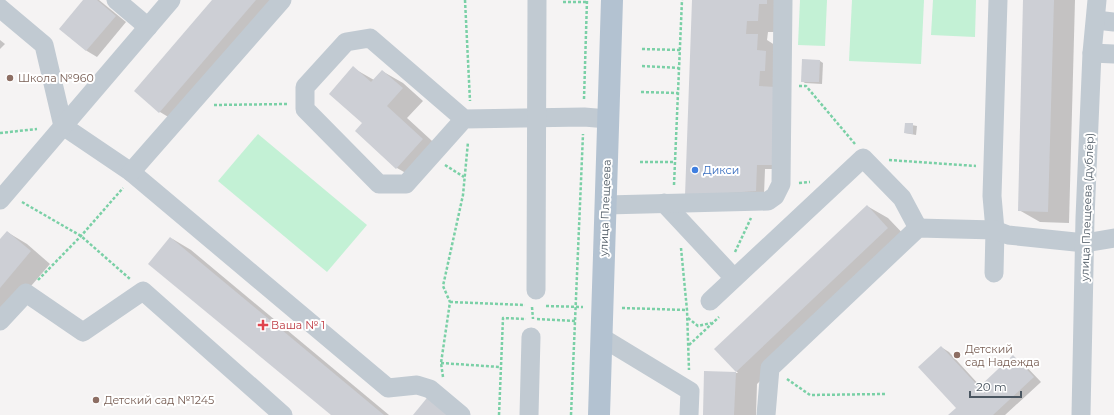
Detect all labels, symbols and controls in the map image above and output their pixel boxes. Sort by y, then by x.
place label: Школа №960 [18,71,94,85]
marker: Школа №960 [5,73,15,83]
street label: улица Плещеева (дублёр) [1077,132,1097,283]
street label: улица Плещеева [596,159,614,258]
place label: Дикси [703,163,739,177]
marker: Дикси [690,165,700,175]
place label: Ваша № 1 [271,318,325,332]
marker: Ваша № 1 [258,320,268,330]
place label: Детский сад Надежда [965,342,1040,369]
marker: Детский сад Надежда [952,350,962,360]
scale bar [970,373,1021,399]
text: 20 m [976,379,1007,394]
place label: Детский сад №1245 [104,393,214,407]
marker: Детский сад №1245 [91,395,101,405]

